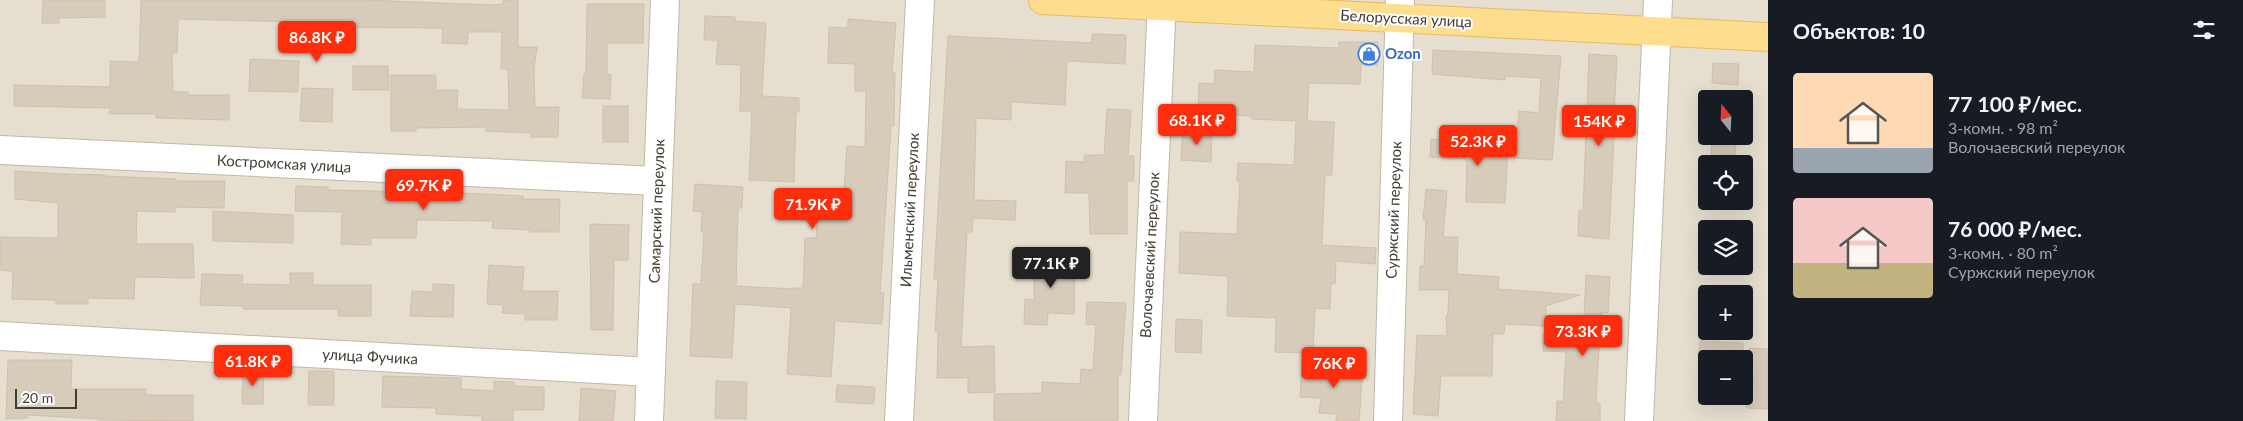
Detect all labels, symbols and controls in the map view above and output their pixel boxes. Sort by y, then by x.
street label: Белорусская улица [1340,6,1472,30]
icon: filters [2190,16,2218,44]
text: Объектов: 10 [1793,18,1925,43]
pin: 86.8K ₽ [271,20,363,63]
text: 86.8K ₽ [289,27,345,46]
shop icon: Ozon [1357,42,1381,66]
place label: Ozon [1385,44,1421,62]
north arrow [1698,90,1752,145]
map controls [1698,90,1753,405]
text: 77 100 ₽/мес. [1948,91,2082,116]
icon: home [1833,93,1893,153]
pin: 68.1K ₽ [1151,104,1243,146]
pin: 154K ₽ [1558,104,1640,147]
text: 68.1K ₽ [1169,110,1225,129]
text: 154K ₽ [1573,111,1625,130]
text: 3-комн. · 98 m² [1948,118,2058,137]
pin: 52.3K ₽ [1432,124,1524,167]
text: 52.3K ₽ [1450,131,1506,150]
street label: Ильменский переулок [896,132,922,288]
text: Волочаевский переулок [1948,137,2125,156]
street label: Самарский переулок [644,138,668,284]
street label: Суржский переулок [1382,141,1404,279]
street label: Костромская улица [216,150,352,176]
button: locate [1698,155,1753,210]
pin: 69.7K ₽ [378,168,470,211]
street label: Волочаевский переулок [1136,171,1162,338]
text: 69.7K ₽ [396,175,452,194]
pin: 71.9K ₽ [767,188,859,230]
text: 71.9K ₽ [785,194,841,213]
text: 76 000 ₽/мес. [1948,216,2082,241]
icon: home [1833,218,1893,278]
button: layers [1698,220,1753,275]
text: 3-комн. · 80 m² [1948,243,2058,262]
pin: 77.1K ₽ [1005,246,1097,289]
text: 77.1K ₽ [1023,253,1079,272]
text: Суржский переулок [1948,262,2095,281]
button: + [1698,285,1753,340]
pin: 73.3K ₽ [1537,314,1629,357]
text: 73.3K ₽ [1555,321,1611,340]
pin: 61.8K ₽ [207,344,299,387]
street label: улица Фучика [322,345,418,367]
pin: 76K ₽ [1299,346,1369,389]
button: − [1698,350,1753,405]
text: 61.8K ₽ [225,351,281,370]
text: 76K ₽ [1313,353,1355,372]
scale bar [15,386,78,409]
text: 20 m [22,389,53,406]

